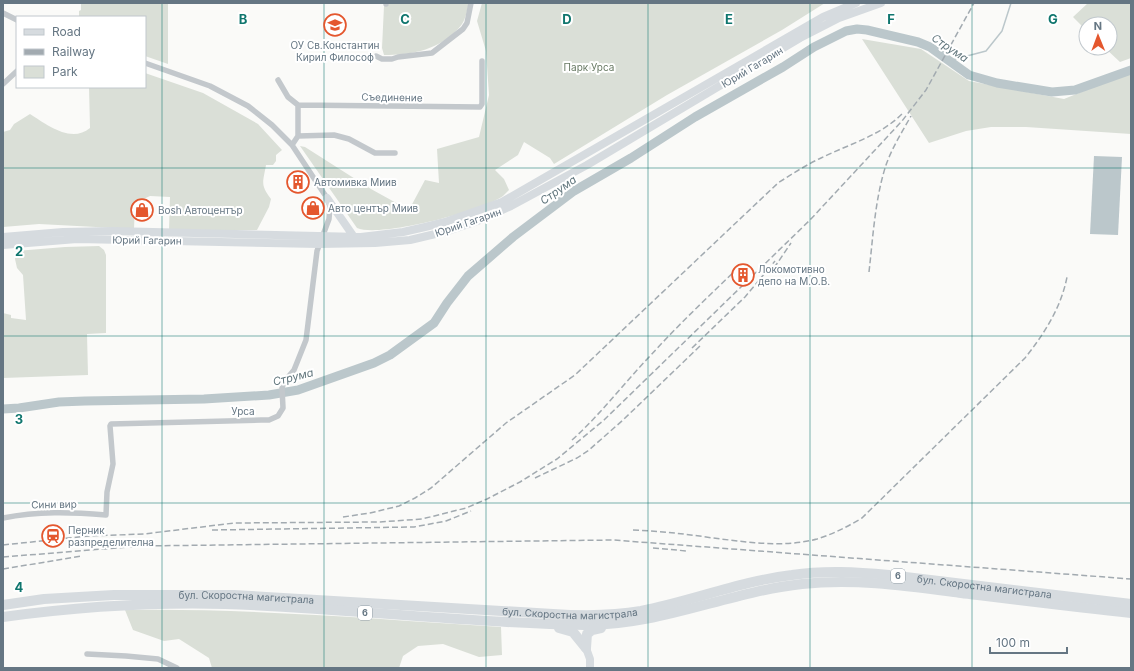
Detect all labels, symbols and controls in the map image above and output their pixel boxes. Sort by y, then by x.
text: B [239,11,248,27]
text: C [400,11,410,27]
text: D [562,11,572,27]
text: E [725,11,733,27]
text: F [887,11,895,27]
text: G [1048,11,1058,27]
school or university icon: ОУ Св.Константин Кирил Философ [322,12,348,38]
legend [16,16,146,88]
north arrow [1078,16,1118,56]
text: N [1094,19,1102,33]
text: Road [52,24,81,39]
water label: Струма [929,31,971,65]
place label: ОУ Св.Константин Кирил Философ [290,39,380,63]
text: Railway [52,44,96,59]
street label: Юрий Гагарин [719,44,785,90]
park label: Парк Урса [564,61,614,73]
text: Park [52,64,78,79]
street label: Съединение [361,90,423,104]
building icon: Автомивка Миив [285,169,311,195]
water label: Струма [537,172,579,208]
place label: Автомивка Миив [314,176,397,188]
shop icon: Авто център Миив [300,195,326,221]
shop icon: Bosh Автоцентър [129,197,155,223]
place label: Авто център Миив [328,202,419,214]
place label: Bosh Автоцентър [158,204,243,216]
street label: Юрий Гагарин [433,205,503,239]
street label: Юрий Гагарин [112,233,182,247]
text: 2 [15,243,23,259]
building icon: Локомотивно депо на М.О.В. [730,262,756,288]
place label: Локомотивно депо на М.О.В. [758,263,830,287]
water label: Струма [271,365,315,389]
street label: Урса [231,405,255,417]
text: 3 [15,411,23,427]
street label: Сини вир [31,498,77,510]
station icon: Перник разпределителна [40,523,66,549]
place label: Перник разпределителна [68,524,154,548]
road number: 6 [891,569,905,583]
street label: бул. Скоростна магистрала [916,572,1052,600]
text: 4 [15,579,24,595]
street label: бул. Скоростна магистрала [179,589,315,606]
street label: бул. Скоростна магистрала [502,605,638,621]
road number: 6 [358,606,372,620]
scale bar [990,629,1067,655]
text: 100 m [996,635,1030,650]

